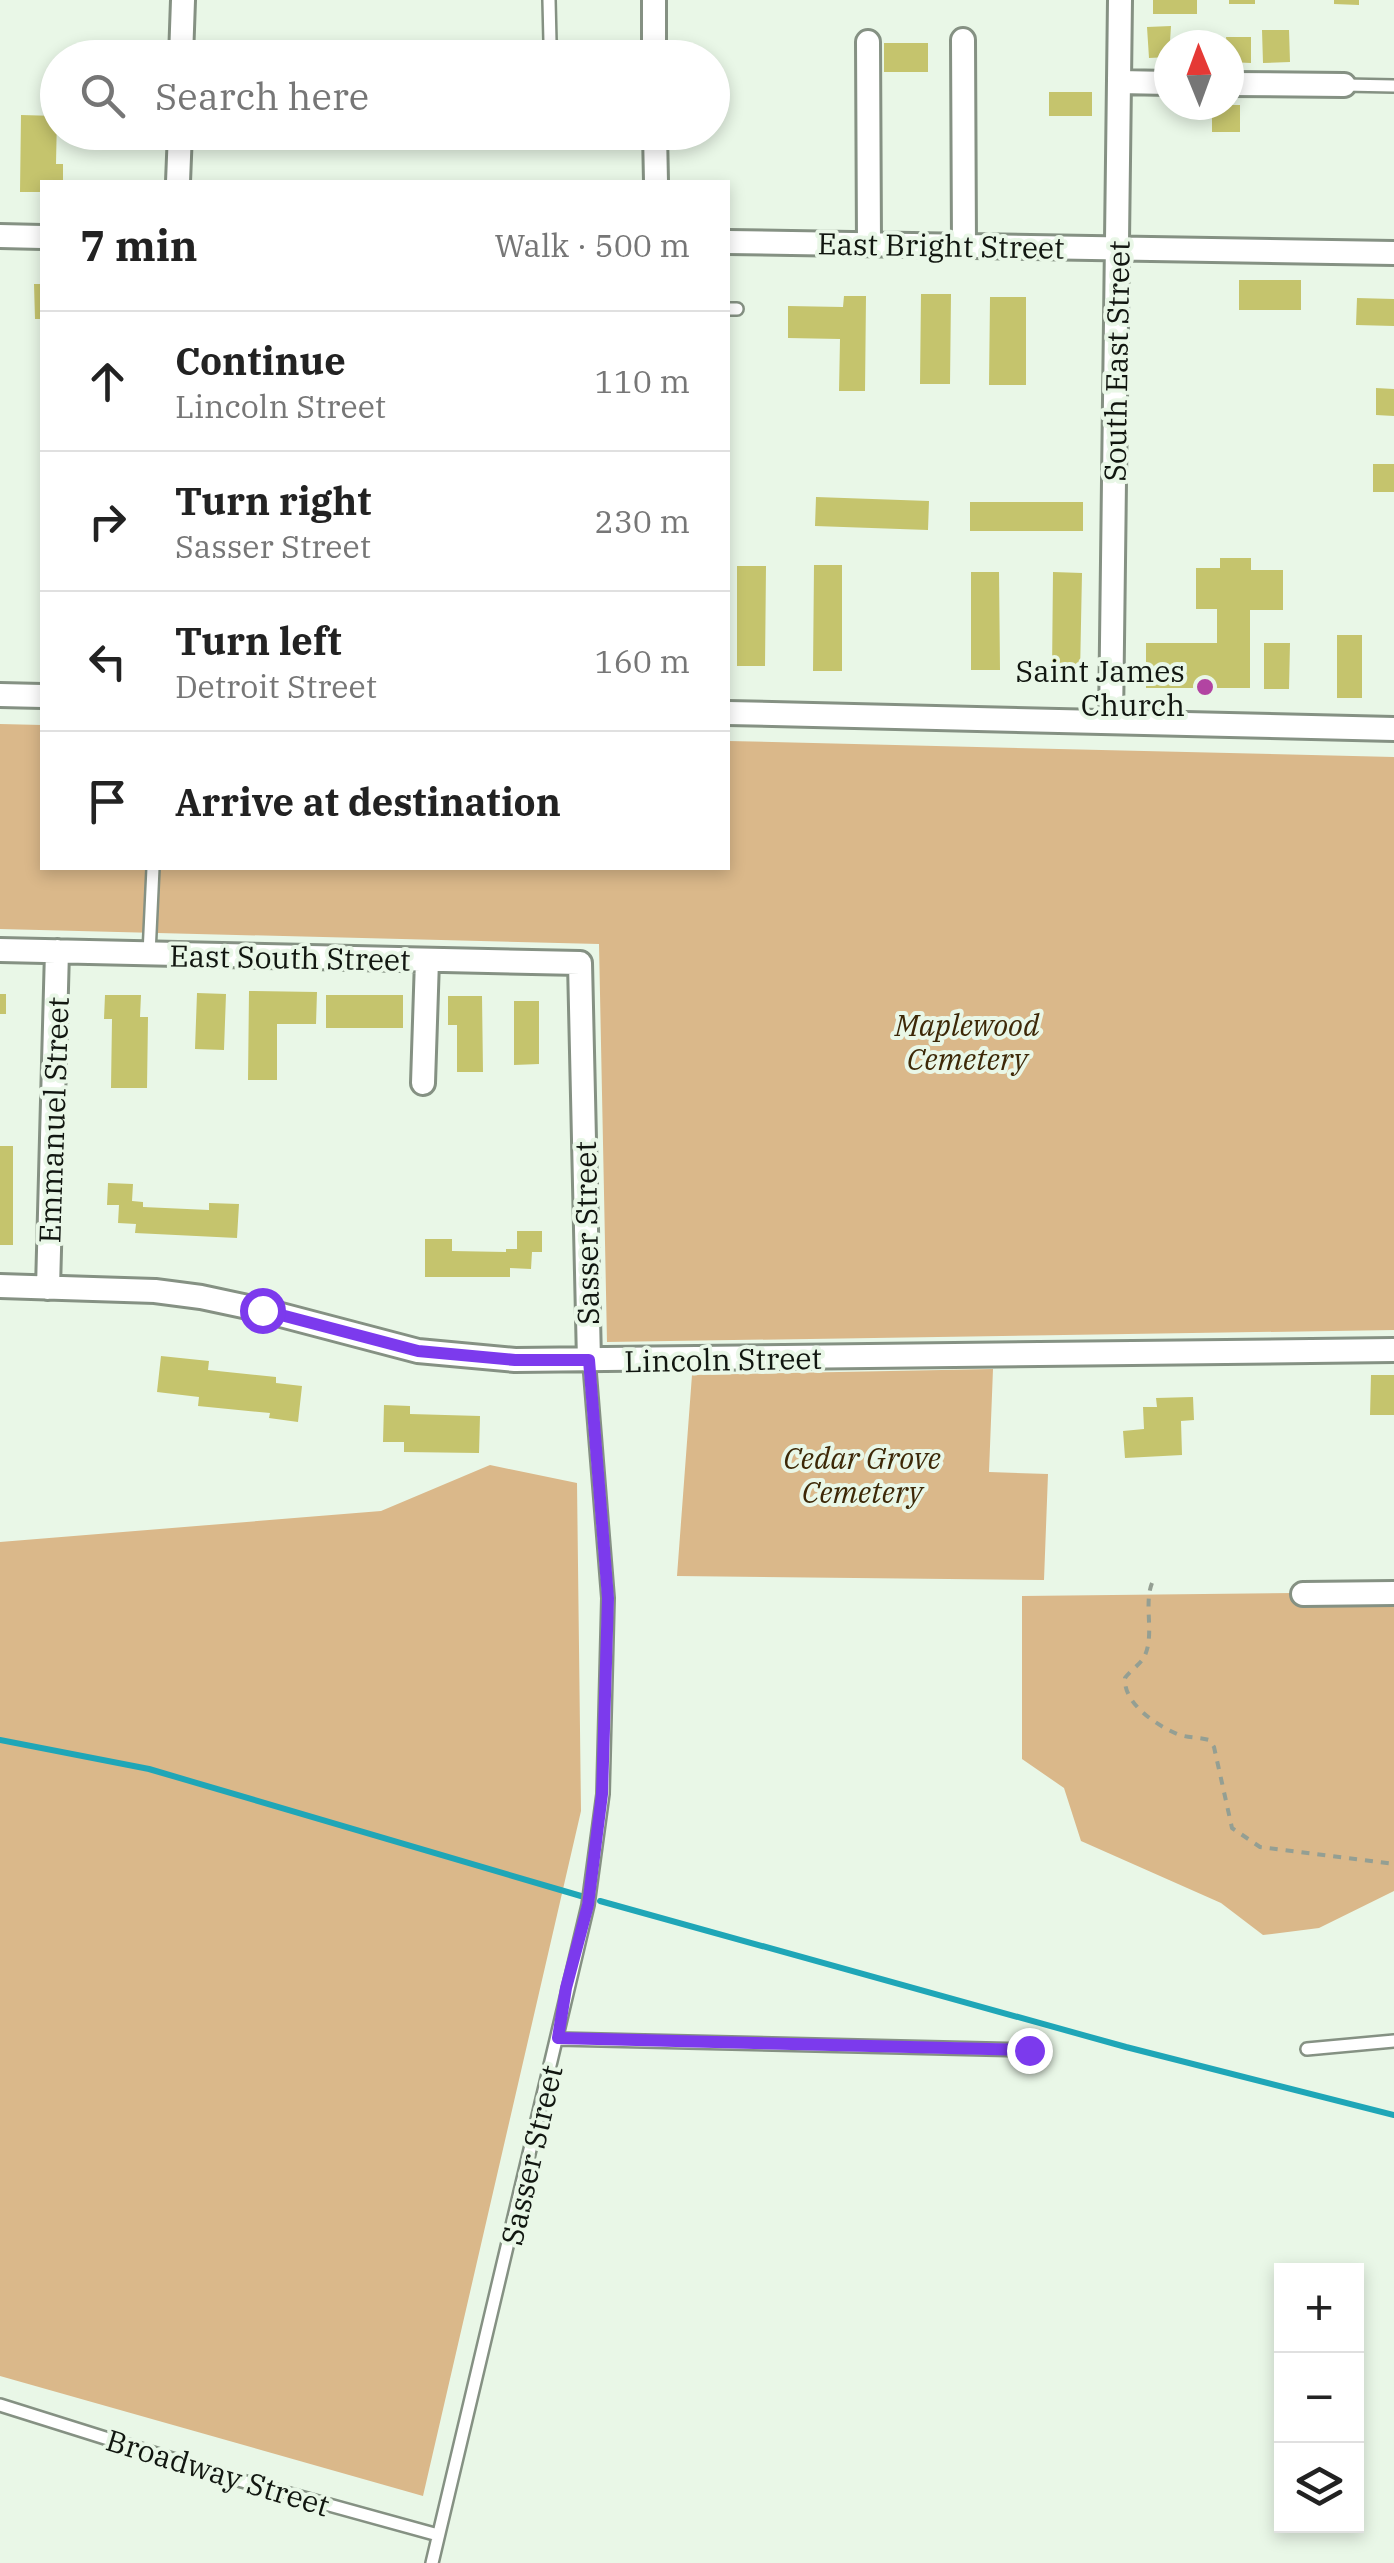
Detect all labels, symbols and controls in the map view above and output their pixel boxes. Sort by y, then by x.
north arrow [1154,30,1244,120]
search box [40,40,730,150]
icon: search [75,68,130,123]
text: Search here [155,71,369,120]
text: 7 min [80,218,198,273]
street label: East Bright Street [817,223,1065,267]
text: Walk · 500 m [494,224,690,266]
street label: South East Street [1094,240,1138,482]
text: Continue [175,336,346,385]
icon: ahead [80,354,135,409]
text: 110 m [594,360,690,402]
text: Lincoln Street [175,385,386,427]
text: Turn right [175,476,371,525]
icon: right [80,494,135,549]
text: 230 m [594,500,690,542]
text: Sasser Street [175,525,371,567]
text: Turn left [175,616,342,665]
icon: left [80,634,135,689]
text: 160 m [594,640,690,682]
place label: Saint James Church [1016,651,1185,724]
text: Detroit Street [175,665,377,707]
marker: Saint James Church [1194,676,1216,698]
icon: arrive [80,774,135,829]
text: Arrive at destination [175,777,561,826]
street label: East South Street [169,935,411,979]
street label: Emmanuel Street [29,996,77,1244]
park label: Maplewood Cemetery [894,1005,1040,1078]
street label: Sasser Street [565,1141,607,1325]
route start [240,1288,286,1334]
street label: Lincoln Street [624,1338,822,1380]
park label: Cedar Grove Cemetery [783,1438,941,1511]
route end [1007,2028,1053,2074]
street label: Sasser Street [491,2061,571,2249]
map controls [1274,2263,1364,2533]
button: + [1274,2263,1364,2353]
button: − [1274,2353,1364,2443]
street label: Broadway Street [102,2419,334,2525]
button: layers [1274,2443,1364,2533]

